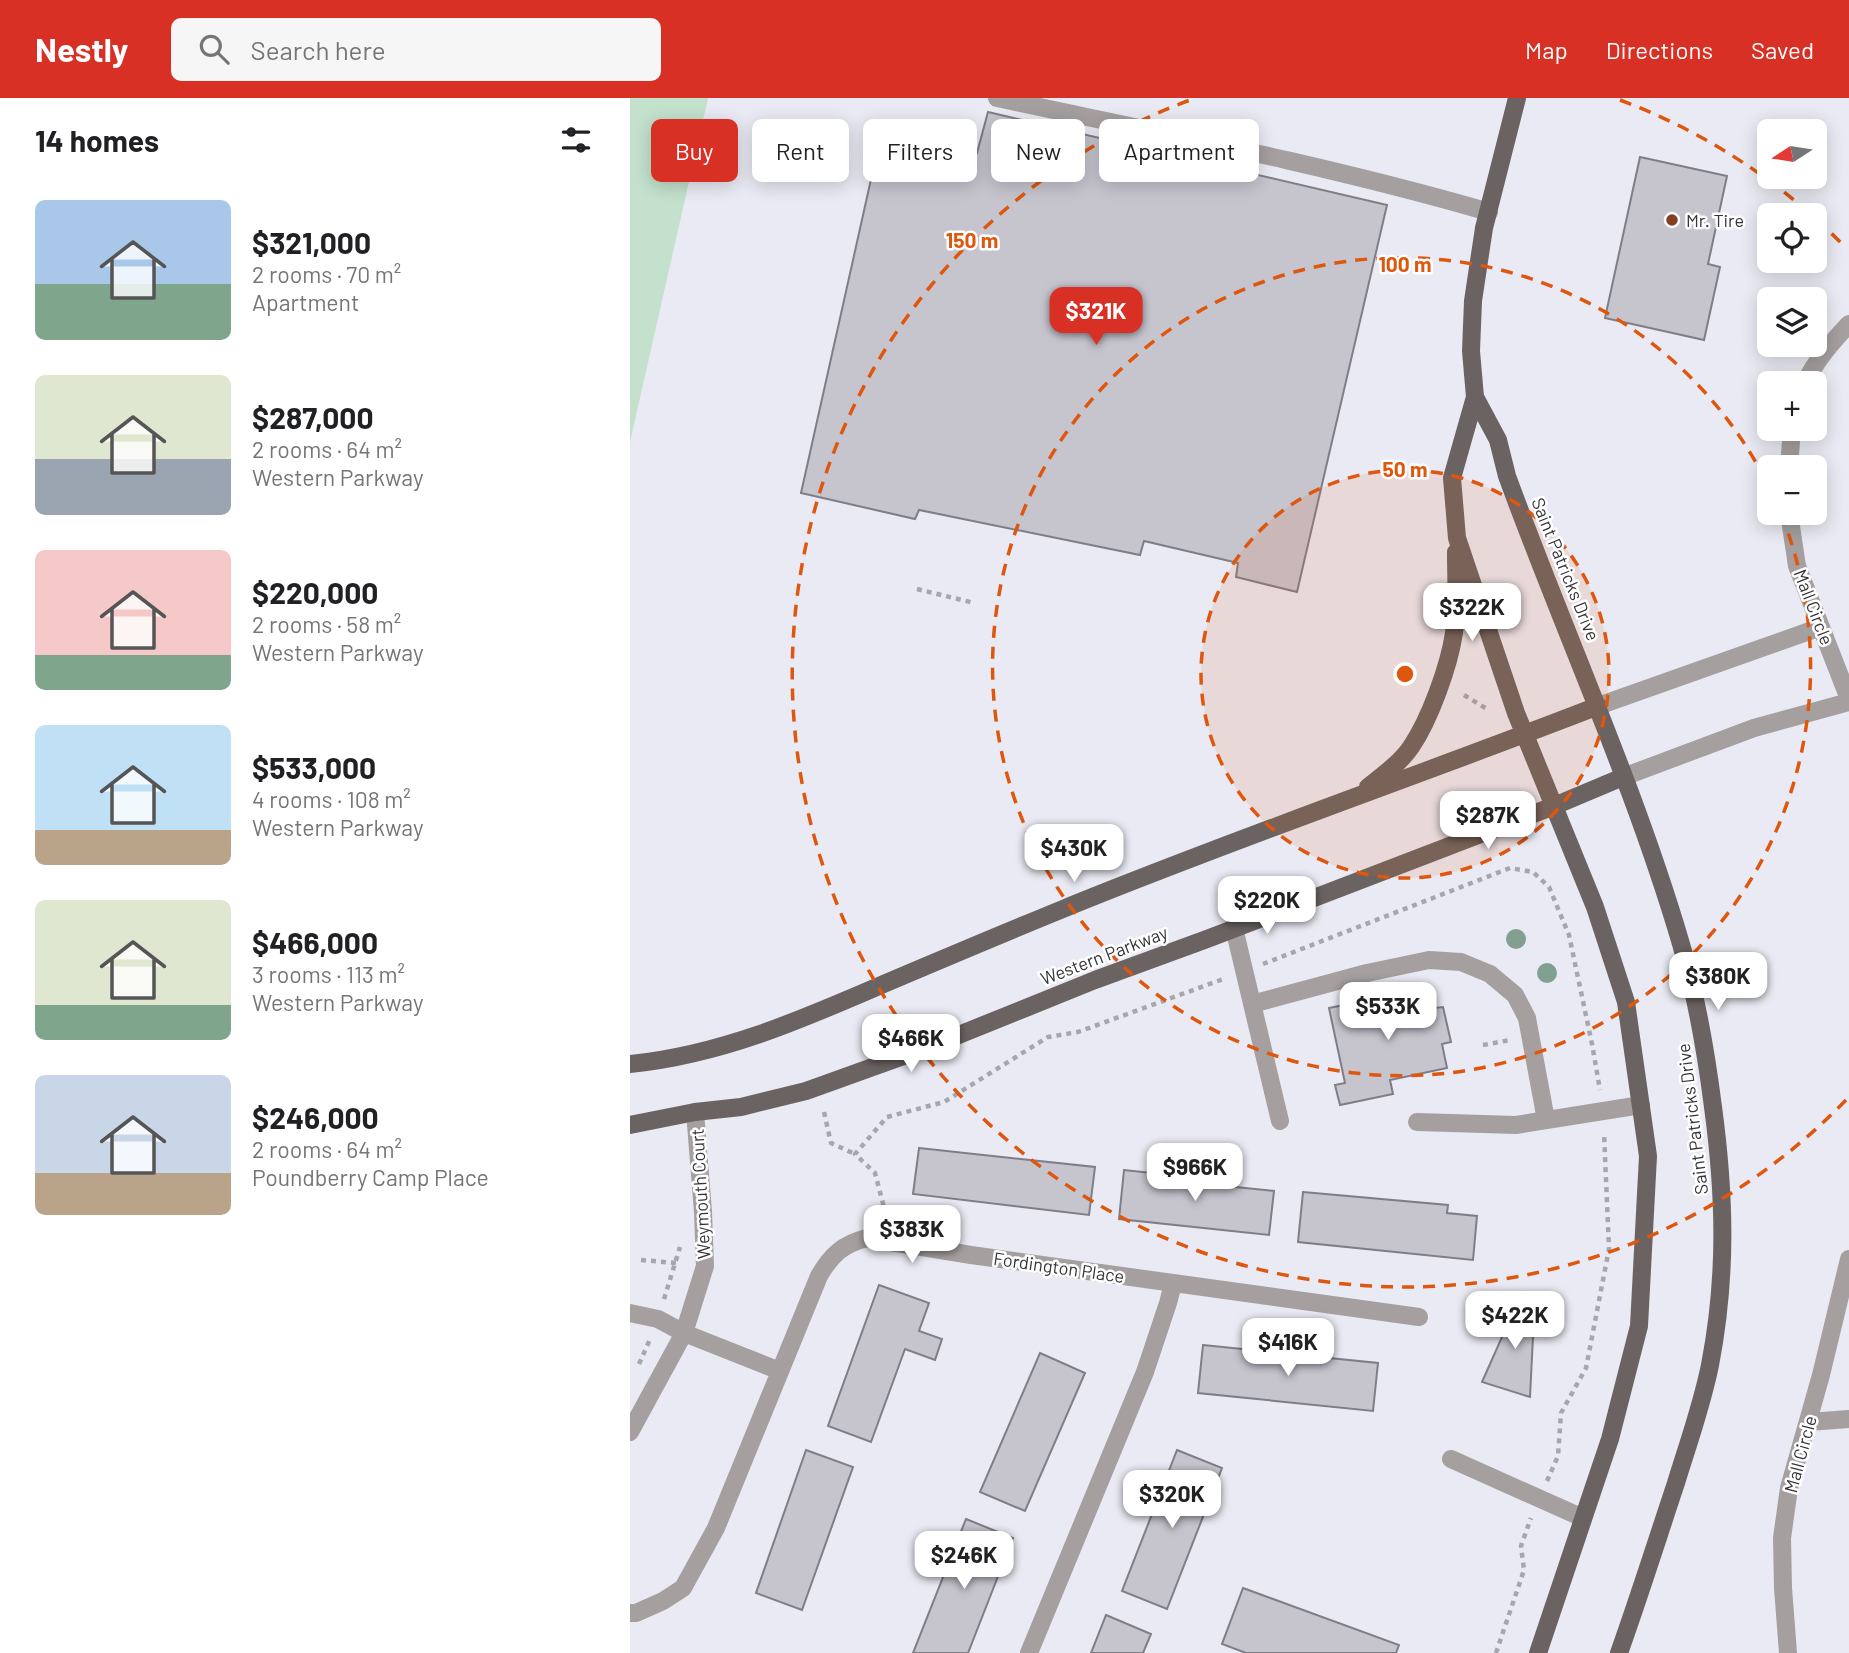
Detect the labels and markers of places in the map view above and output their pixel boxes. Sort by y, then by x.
place label: Mr. Tire [1686,209,1744,231]
marker: Mr. Tire [1664,212,1680,228]
pin: $321K [1047,288,1145,347]
pin: $322K [1423,584,1521,643]
centre of rings [1393,662,1417,686]
pin: $287K [1439,792,1537,851]
pin: $430K [1025,824,1123,884]
pin: $220K [1218,876,1316,936]
pin: $380K [1669,953,1767,1012]
pin: $533K [1339,982,1437,1042]
pin: $466K [862,1014,960,1074]
pin: $966K [1146,1144,1244,1203]
pin: $383K [863,1206,961,1265]
pin: $422K [1466,1292,1564,1351]
pin: $416K [1239,1318,1337,1378]
pin: $320K [1123,1470,1221,1530]
pin: $246K [915,1532,1013,1591]

